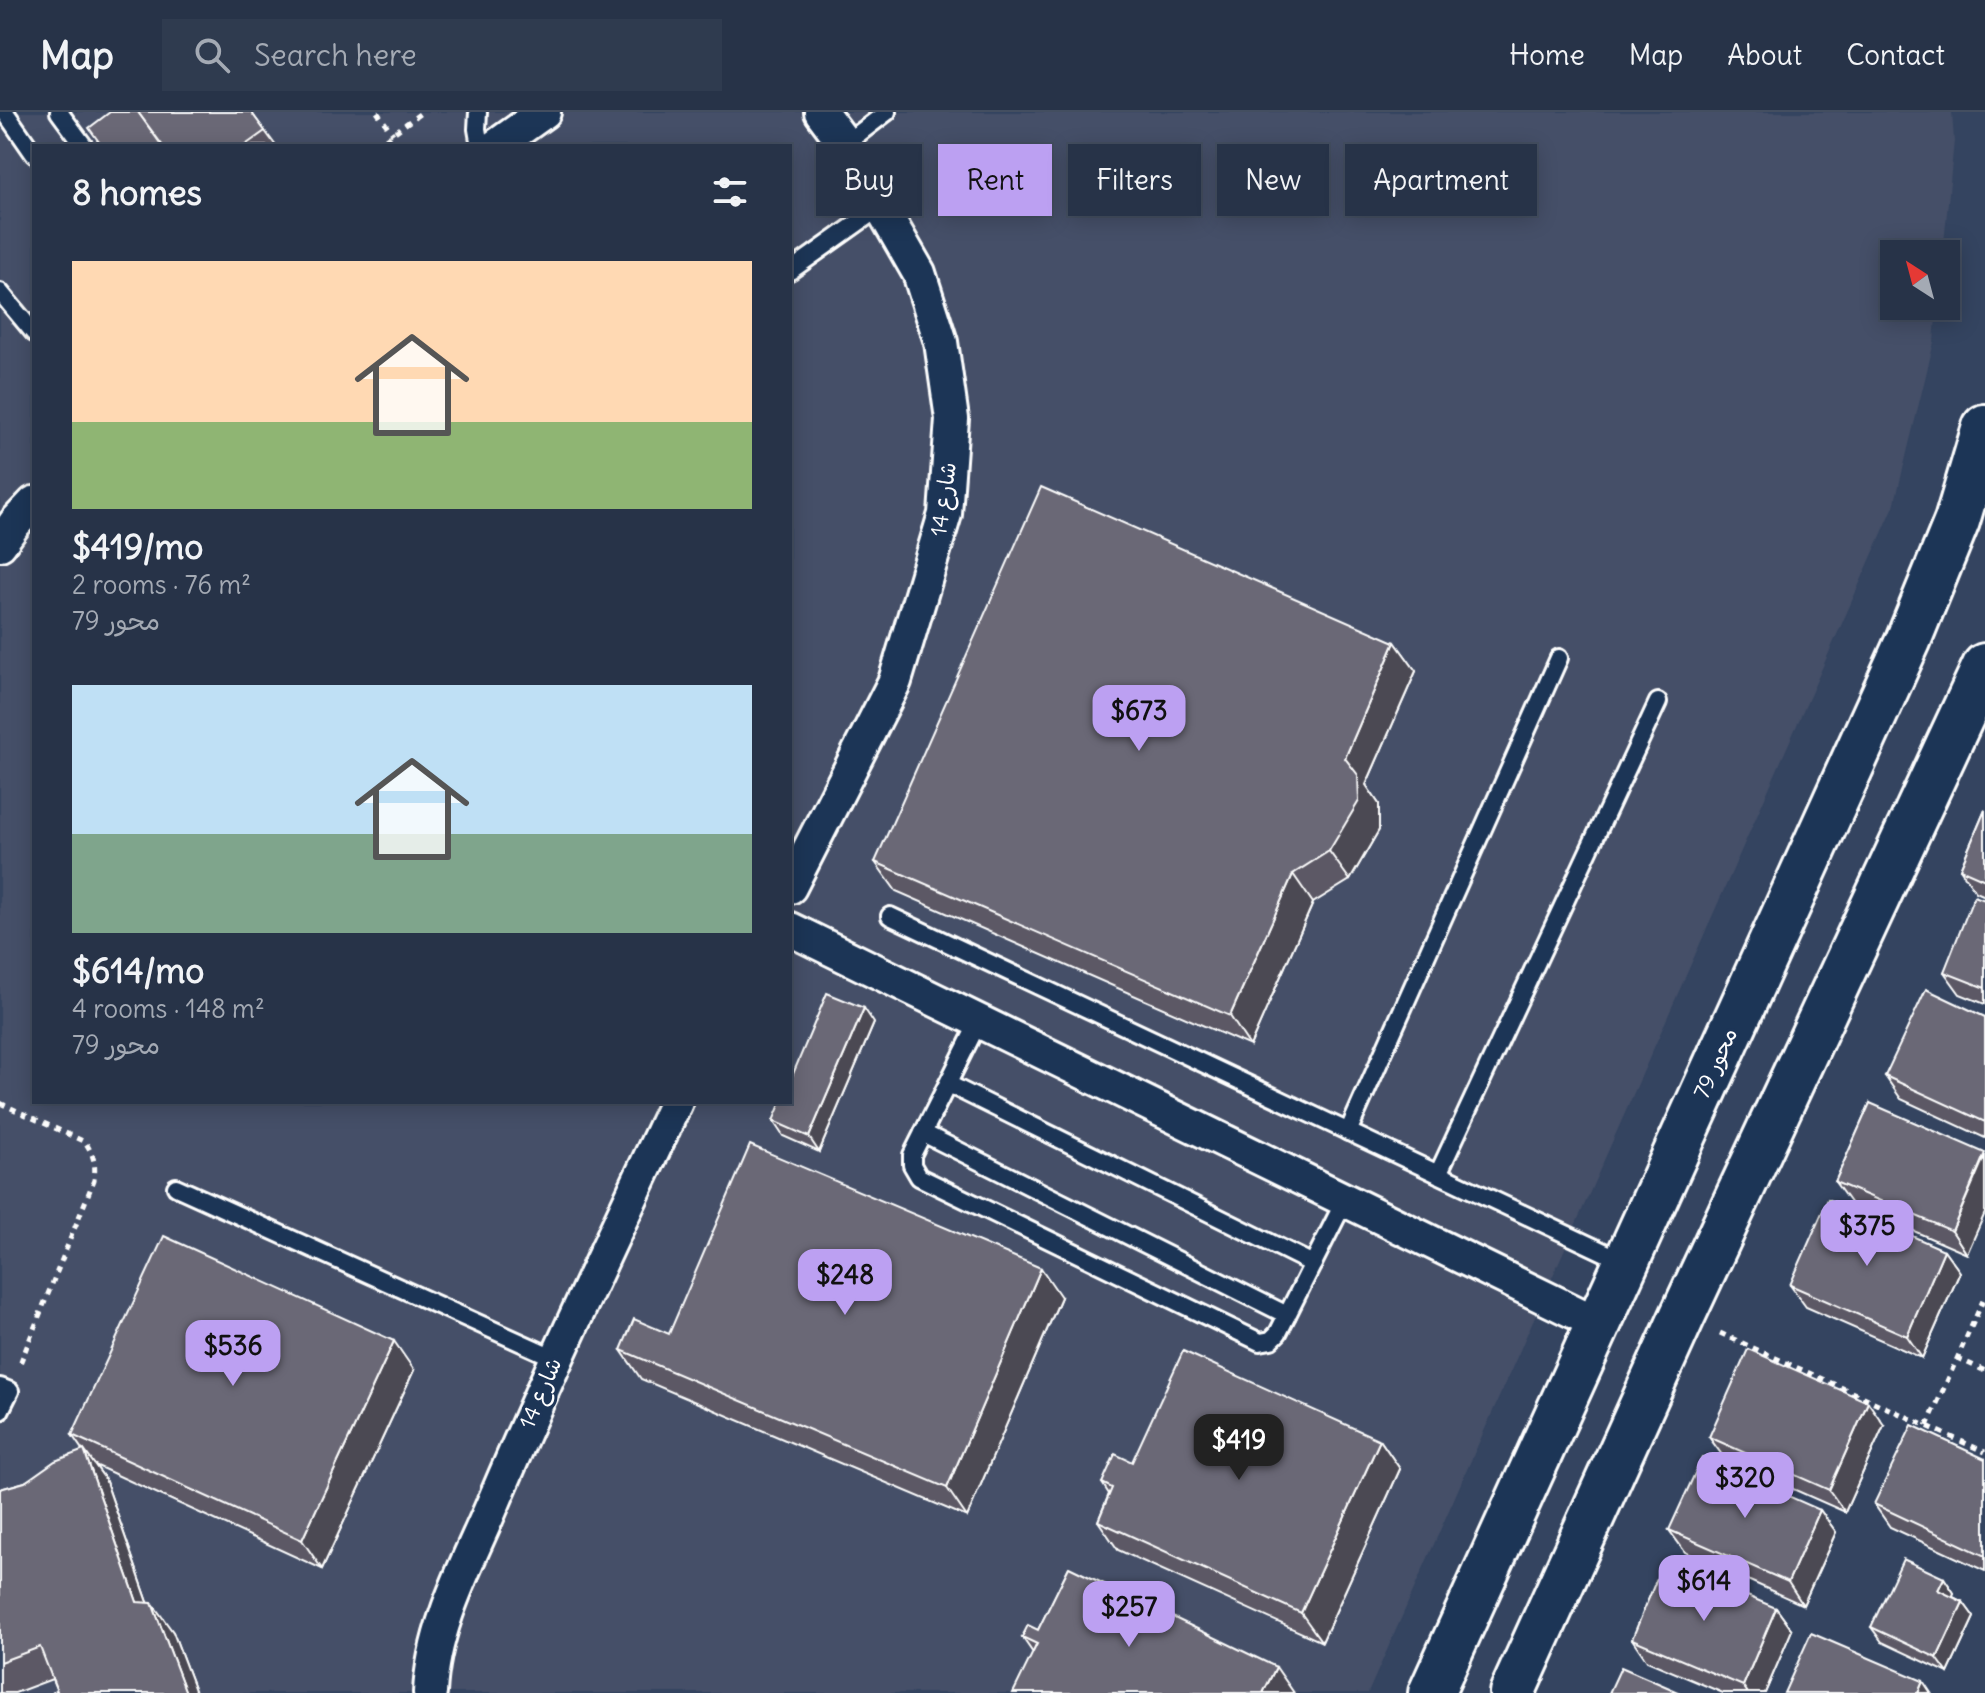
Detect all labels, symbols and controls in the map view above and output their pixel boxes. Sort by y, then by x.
search box [162,19,722,91]
text: Map [40,32,114,79]
icon: search [190,33,234,77]
text: Search here [254,36,417,74]
text: Home [1509,37,1585,73]
text: Map [1629,37,1683,73]
text: About [1727,37,1802,73]
text: Contact [1846,37,1945,73]
chip: Buy [816,144,922,216]
chip: Rent [938,144,1052,216]
chip: Filters [1068,144,1201,216]
chip: New [1217,144,1329,216]
chip: Apartment [1345,144,1537,216]
icon: filters [708,170,752,214]
text: 8 homes [72,171,202,214]
north arrow [1880,240,1960,320]
map controls [1880,240,1960,320]
icon: home [340,313,484,457]
street label: شارع 14 [924,460,964,538]
text: $419/mo [72,525,203,568]
text: 2 rooms · 76 m² [72,568,251,601]
text: محور 79 [72,604,160,637]
pin: $673 [1092,685,1186,753]
text: $673 [1111,694,1167,727]
icon: home [340,737,484,881]
text: $614/mo [72,949,204,992]
text: 4 rooms · 148 m² [72,992,265,1025]
street label: محور 79 [1687,1023,1743,1103]
text: محور 79 [72,1028,160,1061]
pin: $375 [1820,1200,1914,1268]
text: $375 [1839,1209,1895,1242]
pin: $248 [798,1249,892,1317]
text: $248 [816,1258,874,1291]
pin: $536 [186,1320,280,1388]
text: $536 [203,1329,263,1362]
street label: شارع 14 [513,1353,569,1433]
pin: $419 [1192,1414,1286,1482]
text: $419 [1212,1423,1266,1456]
pin: $320 [1698,1452,1792,1520]
text: $320 [1715,1461,1775,1494]
pin: $614 [1657,1555,1751,1623]
text: $614 [1677,1564,1731,1597]
pin: $257 [1082,1581,1176,1649]
text: $257 [1101,1590,1157,1623]

